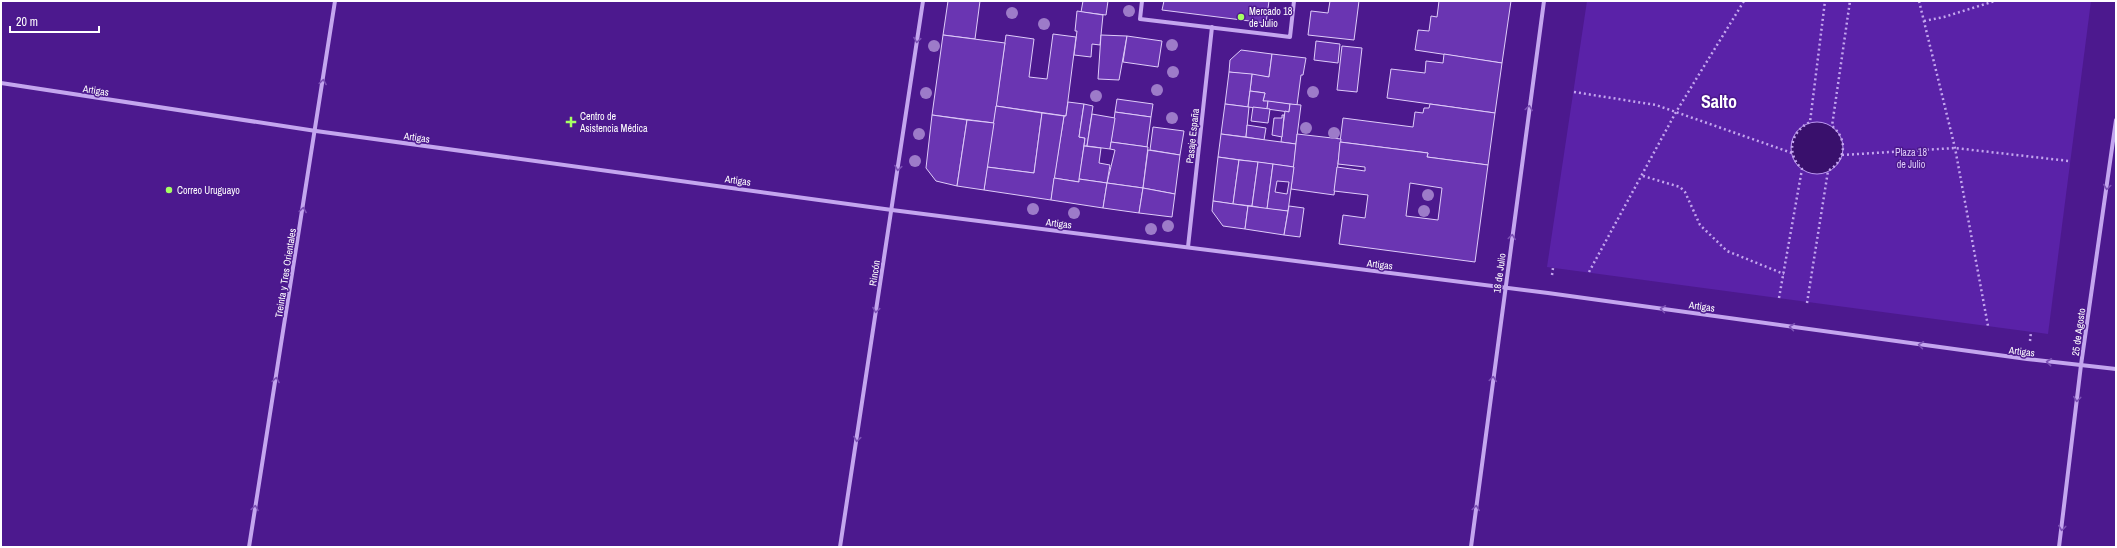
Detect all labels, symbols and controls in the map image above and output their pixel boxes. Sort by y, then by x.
place label: Mercado 18 de Julio [1249,5,1293,30]
scale bar [10,8,99,34]
marker: Mercado 18 de Julio [1236,12,1246,22]
text: 20 m [16,14,38,30]
one-way arrow [914,36,922,43]
one-way arrow [318,79,327,85]
street label: Artigas [81,82,110,99]
district label: Salto [1701,89,1737,114]
one-way arrow [1524,105,1533,111]
street label: Pasaje España [1183,108,1202,164]
place label: Centro de Asistencia Médica [579,110,648,135]
marker: Centro de Asistencia Médica [565,116,577,128]
street label: Artigas [402,129,431,146]
park label: Plaza 18 de Julio [1895,146,1927,171]
one-way arrow [894,165,903,171]
street label: Artigas [723,172,752,189]
place label: Correo Uruguayo [177,184,240,197]
one-way arrow [2103,184,2112,190]
marker: Correo Uruguayo [164,185,174,195]
one-way arrow [298,207,307,213]
street label: Artigas [1044,215,1073,232]
street label: Treinta y Tres Orientales [272,227,299,319]
one-way arrow [1507,234,1516,240]
street label: 18 de Julio [1490,252,1509,294]
street label: Artigas [1365,256,1394,273]
street label: Rincón [866,259,883,287]
street label: Artigas [1687,298,1716,315]
one-way arrow [1660,305,1666,314]
one-way arrow [872,307,881,314]
street label: 25 de Agosto [2069,307,2088,357]
one-way arrow [1789,323,1795,332]
one-way arrow [1917,341,1924,350]
street label: Artigas [2007,343,2036,360]
one-way arrow [2046,358,2052,367]
one-way arrow [1488,376,1497,383]
one-way arrow [271,377,280,383]
one-way arrow [2073,396,2082,402]
one-way arrow [853,436,862,442]
one-way arrow [251,505,259,512]
one-way arrow [1471,505,1480,511]
one-way arrow [2057,525,2066,531]

